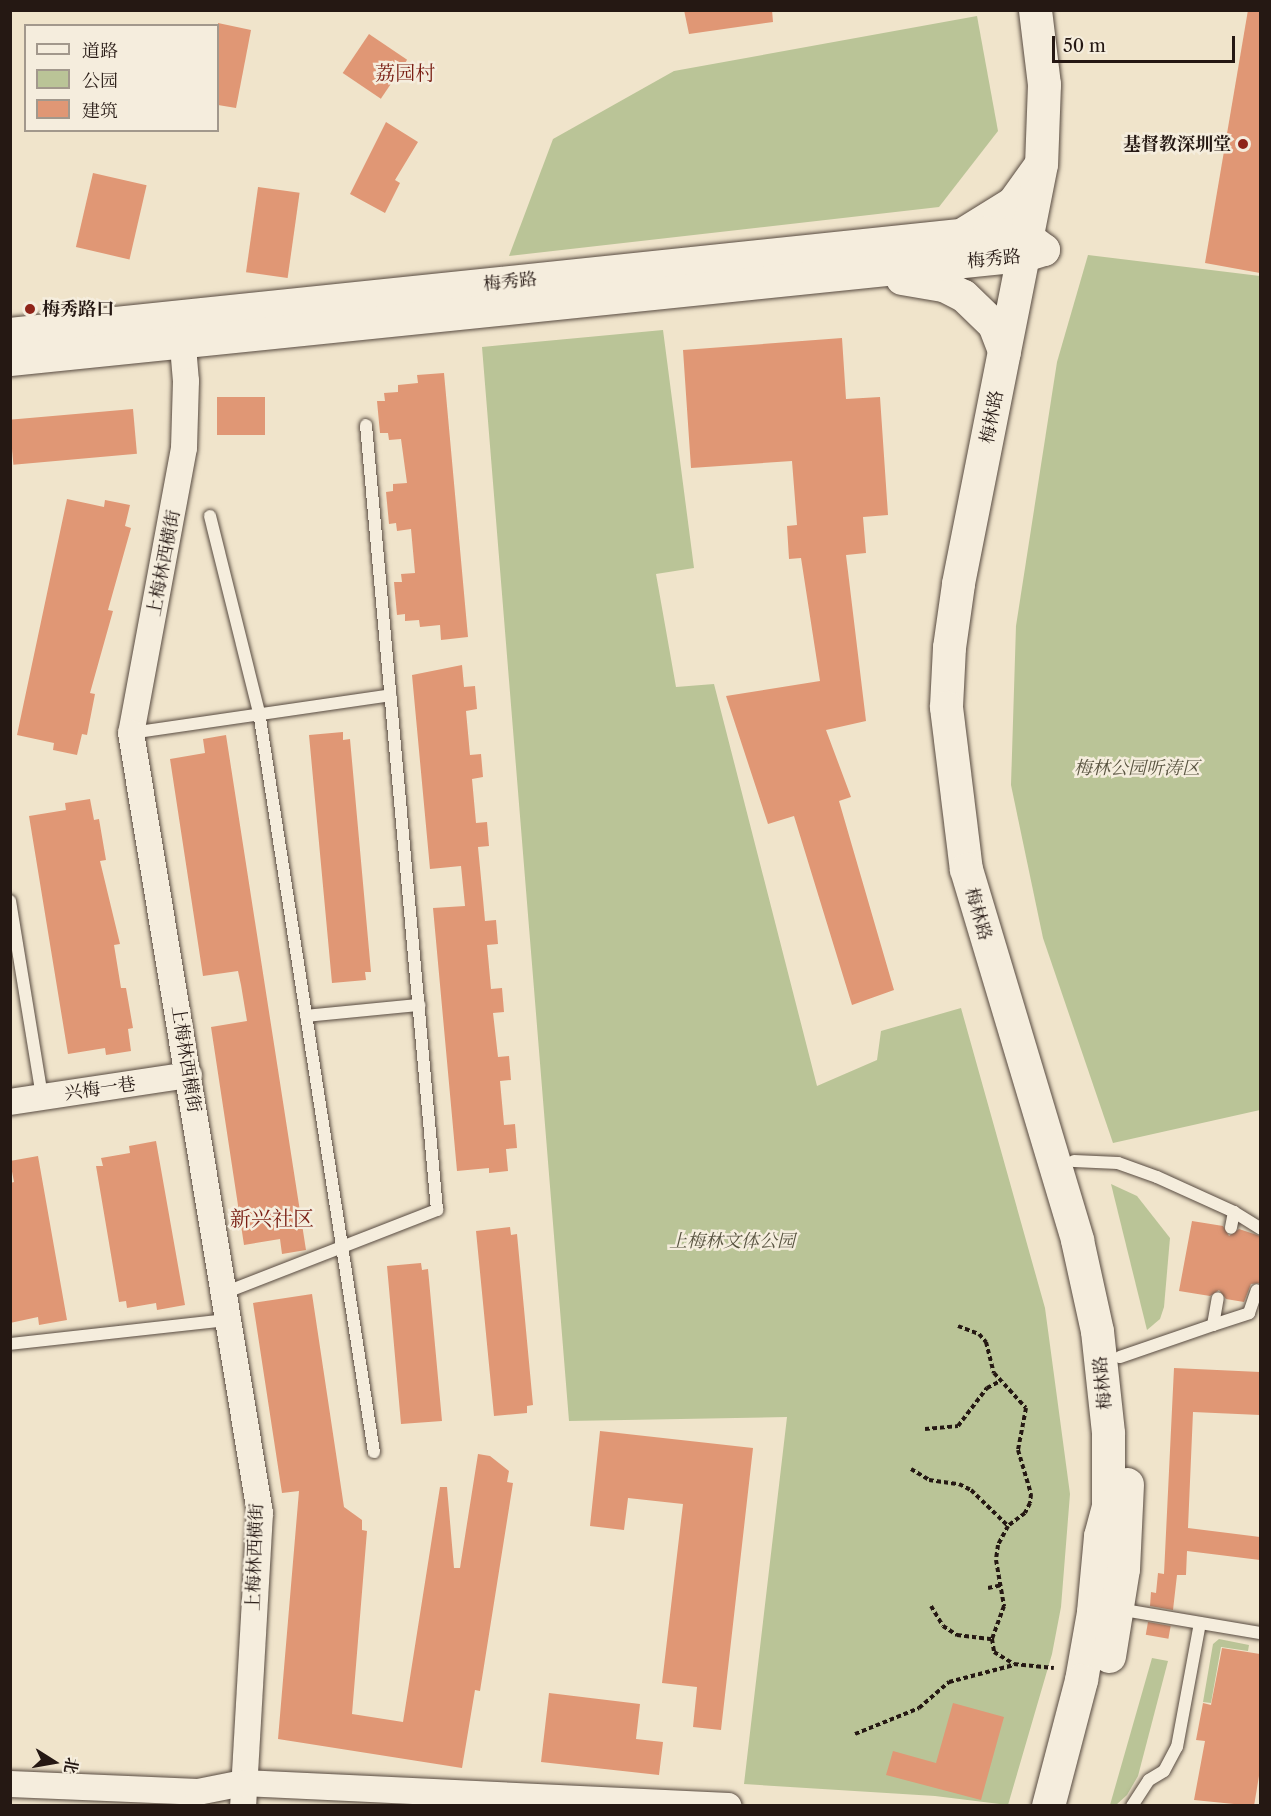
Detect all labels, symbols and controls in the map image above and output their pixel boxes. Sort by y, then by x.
legend [24,24,219,132]
scale bar [1055,24,1238,62]
text: 50 m [1063,35,1106,57]
text: 道路 [82,40,118,62]
district label: 荔园村 [375,61,435,85]
text: 公园 [82,70,118,92]
text: 建筑 [82,100,118,122]
place label: 基督教深圳堂 [1123,133,1231,155]
marker: 基督教深圳堂 [1236,137,1250,151]
street label: 梅秀路 [966,245,1022,273]
street label: 梅秀路 [482,268,538,296]
place label: 梅秀路口 [42,298,114,320]
marker: 梅秀路口 [23,302,37,316]
street label: 梅林路 [976,388,1008,446]
street label: 上梅林西横街 [143,508,185,618]
park label: 梅林公园听涛区 [1074,757,1200,779]
street label: 梅林路 [960,885,996,943]
street label: 上梅林西横街 [167,1004,205,1114]
street label: 兴梅一巷 [63,1073,137,1105]
district label: 新兴社区 [230,1206,314,1232]
park label: 上梅林文体公园 [669,1230,795,1252]
street label: 梅林路 [1089,1355,1117,1411]
street label: 上梅林西横街 [242,1503,268,1611]
north arrow [24,1732,84,1792]
text: 北 [60,1756,83,1775]

